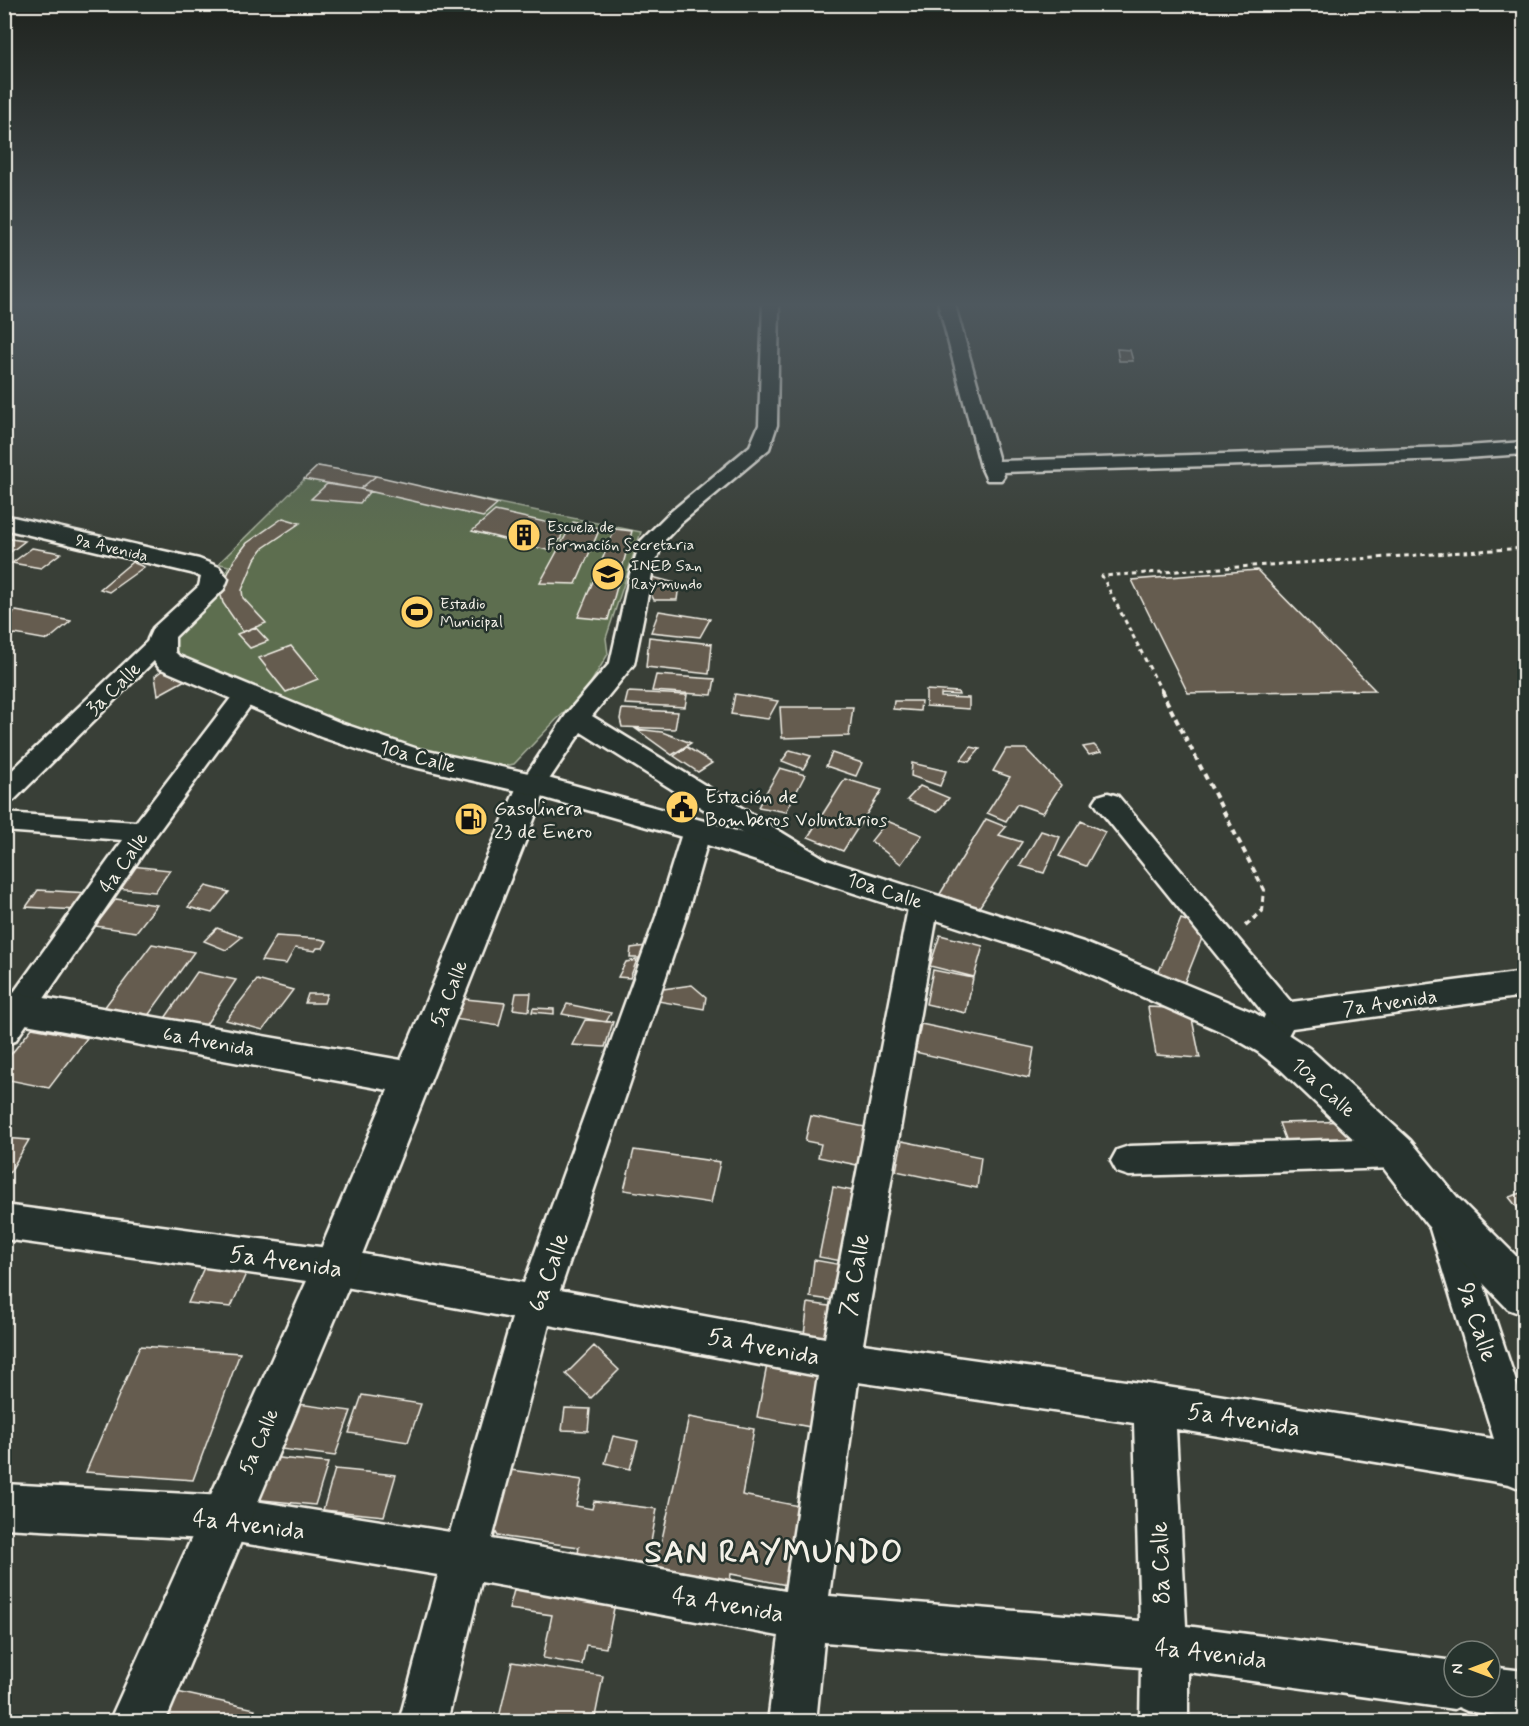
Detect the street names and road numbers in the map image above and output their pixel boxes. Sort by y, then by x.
street label: 9a Avenida [73,530,150,567]
street label: 3a Calle [81,656,148,722]
street label: 10a Calle [376,734,459,781]
street label: 4a Calle [93,827,155,899]
street label: 10a Calle [843,866,926,916]
street label: 5a Calle [424,956,475,1031]
street label: 7a Avenida [1341,984,1439,1023]
street label: 6a Avenida [161,1021,257,1064]
street label: 10a Calle [1285,1052,1361,1124]
street label: 6a Calle [521,1229,577,1316]
street label: 7a Calle [833,1231,878,1319]
street label: 5a Avenida [227,1239,344,1286]
street label: 9a Calle [1449,1279,1504,1366]
street label: 5a Avenida [705,1321,822,1374]
street label: 5a Avenida [1185,1396,1302,1445]
street label: 5a Calle [233,1404,286,1479]
street label: 4a Avenida [191,1503,307,1548]
street label: 8a Calle [1145,1521,1178,1605]
street label: 4a Avenida [669,1580,786,1631]
street label: 4a Avenida [1153,1632,1269,1677]

